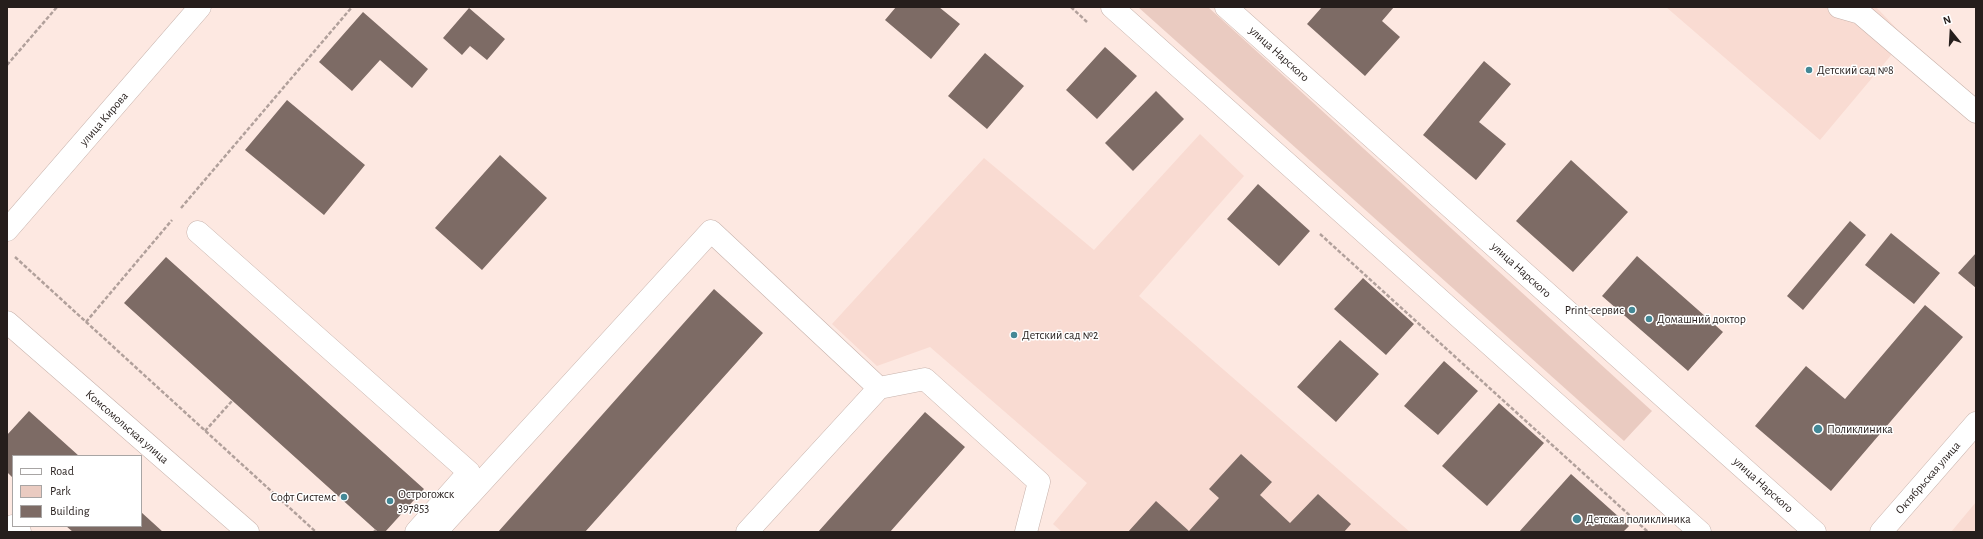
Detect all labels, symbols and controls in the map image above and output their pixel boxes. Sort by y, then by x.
north arrow [1931,12,1971,52]
text: N [1942,14,1952,27]
street label: улица Нарского [1246,23,1312,85]
place label: Детский сад №8 [1817,63,1894,77]
marker: Детский сад №8 [1804,65,1814,75]
street label: улица Кирова [77,89,131,149]
street label: улица Нарского [1488,239,1554,301]
place label: Print-сервис [1565,303,1624,317]
marker: Print-сервис [1627,305,1637,315]
place label: Домашний доктор [1657,312,1746,326]
marker: Домашний доктор [1644,314,1654,324]
place label: Детский сад №2 [1022,328,1099,342]
marker: Детский сад №2 [1009,330,1019,340]
street label: Комсомольская улица [82,387,172,467]
place label: Поликлиника [1827,422,1893,436]
marker: Поликлиника [1812,423,1824,435]
street label: Октябрьская улица [1892,439,1964,517]
street label: улица Нарского [1730,454,1796,516]
legend [12,455,142,527]
text: Road [50,465,74,477]
text: Park [50,485,71,497]
place label: Острогожск 397853 [398,487,454,515]
place label: Софт Системс [271,490,336,504]
marker: Софт Системс [339,492,349,502]
marker: Острогожск 397853 [385,496,395,506]
text: Building [50,505,90,517]
place label: Детская поликлиника [1586,512,1691,526]
marker: Детская поликлиника [1571,513,1583,525]

